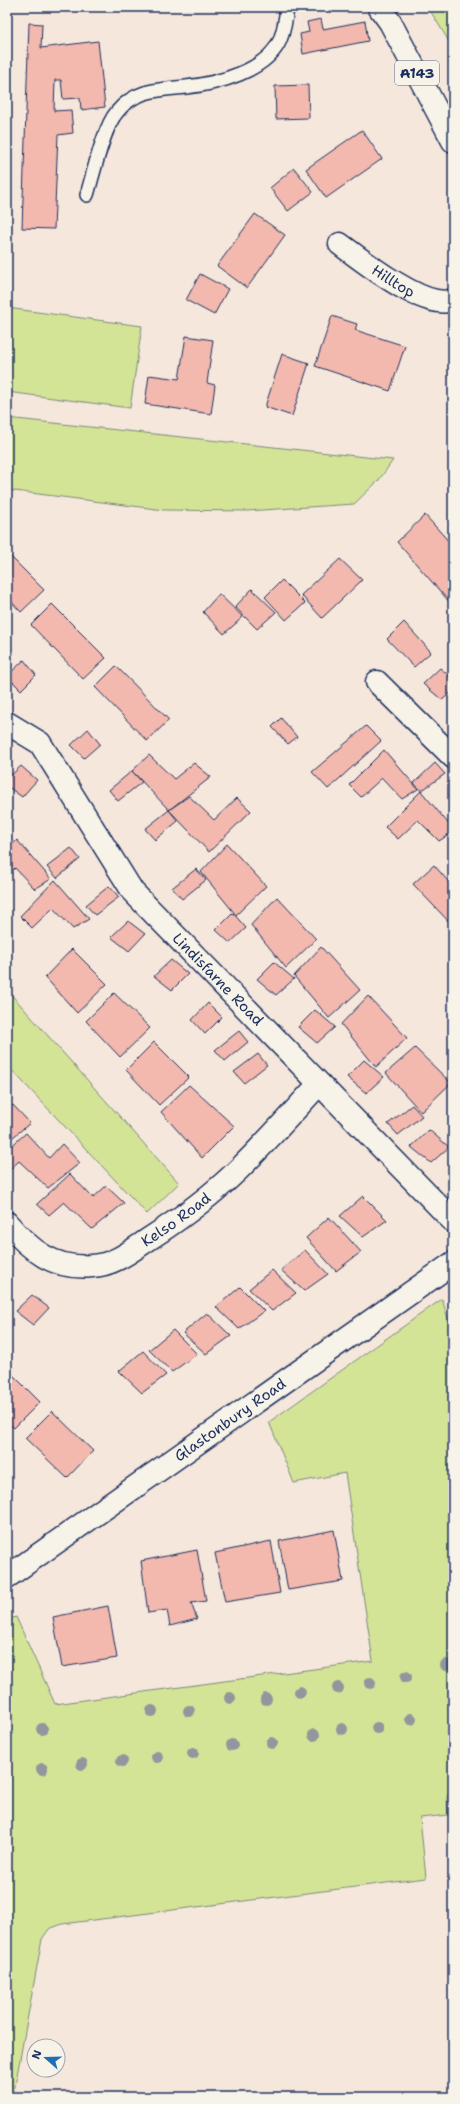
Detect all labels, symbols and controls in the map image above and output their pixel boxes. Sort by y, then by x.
road number: A143 [395,61,439,85]
street label: Hilltop [368,260,418,302]
street label: Lindisfarne Road [168,928,268,1031]
street label: Kelso Road [137,1188,216,1251]
street label: Glastonbury Road [170,1373,290,1466]
north arrow [26,2038,66,2078]
text: N [29,2048,46,2061]

